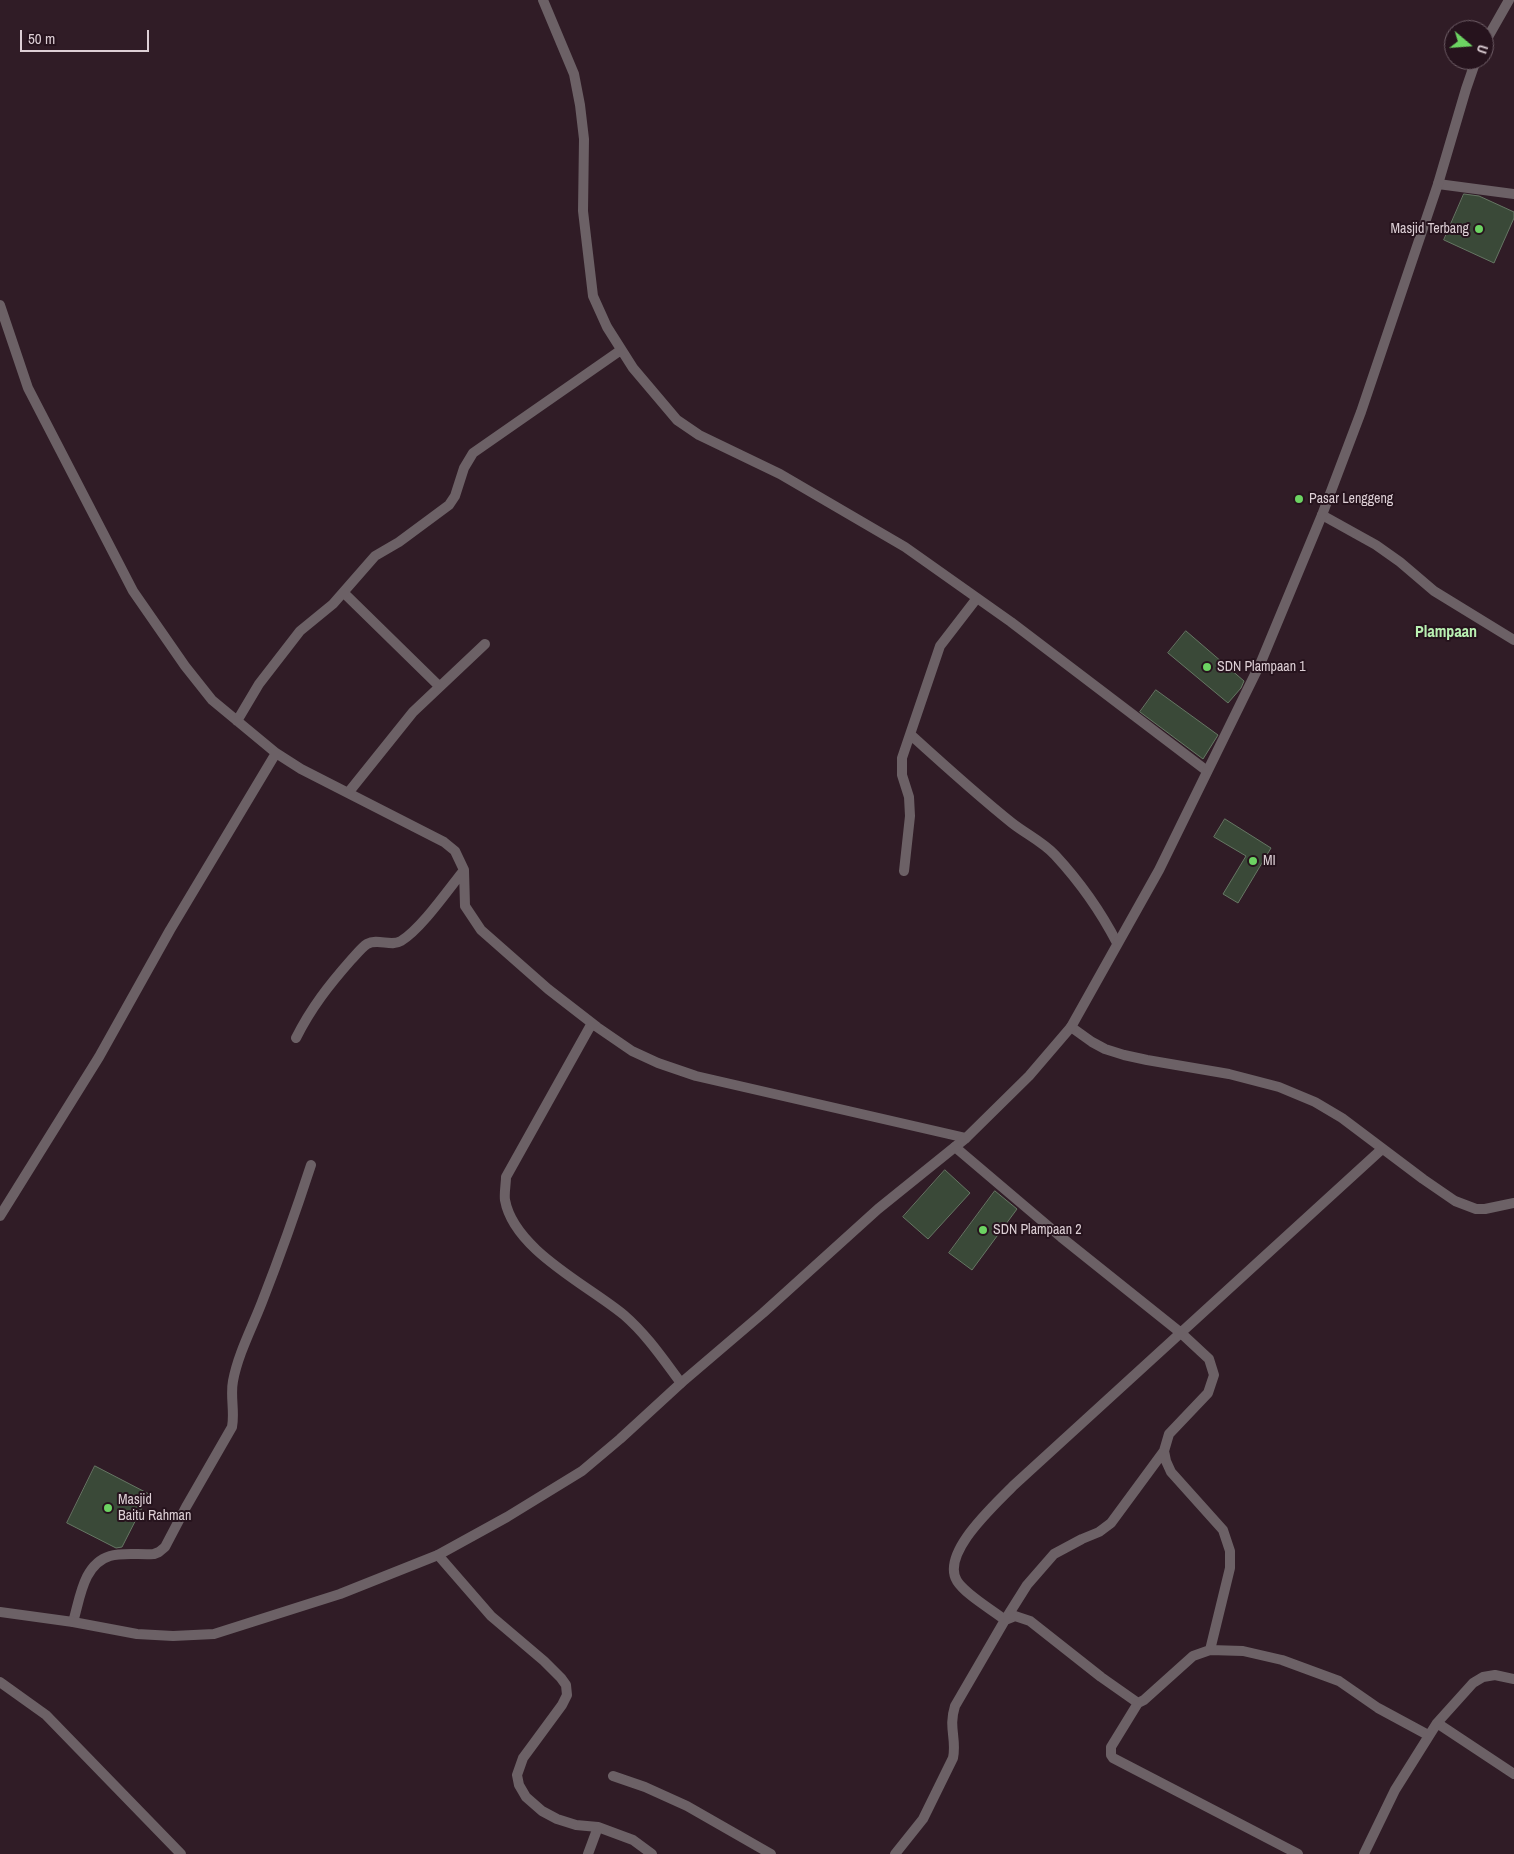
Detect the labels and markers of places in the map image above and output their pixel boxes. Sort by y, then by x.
place label: Masjid Terbang [1391,221,1469,237]
marker: Masjid Terbang [1473,223,1485,235]
place label: Pasar Lenggeng [1309,491,1393,507]
marker: Pasar Lenggeng [1293,493,1305,505]
place label: SDN Plampaan 1 [1217,659,1306,675]
marker: SDN Plampaan 1 [1201,661,1213,673]
place label: MI [1263,853,1276,869]
marker: MI [1247,855,1259,867]
place label: SDN Plampaan 2 [993,1222,1082,1238]
marker: SDN Plampaan 2 [977,1224,989,1236]
place label: Masjid Baitu Rahman [118,1492,191,1524]
marker: Masjid Baitu Rahman [102,1502,114,1514]

